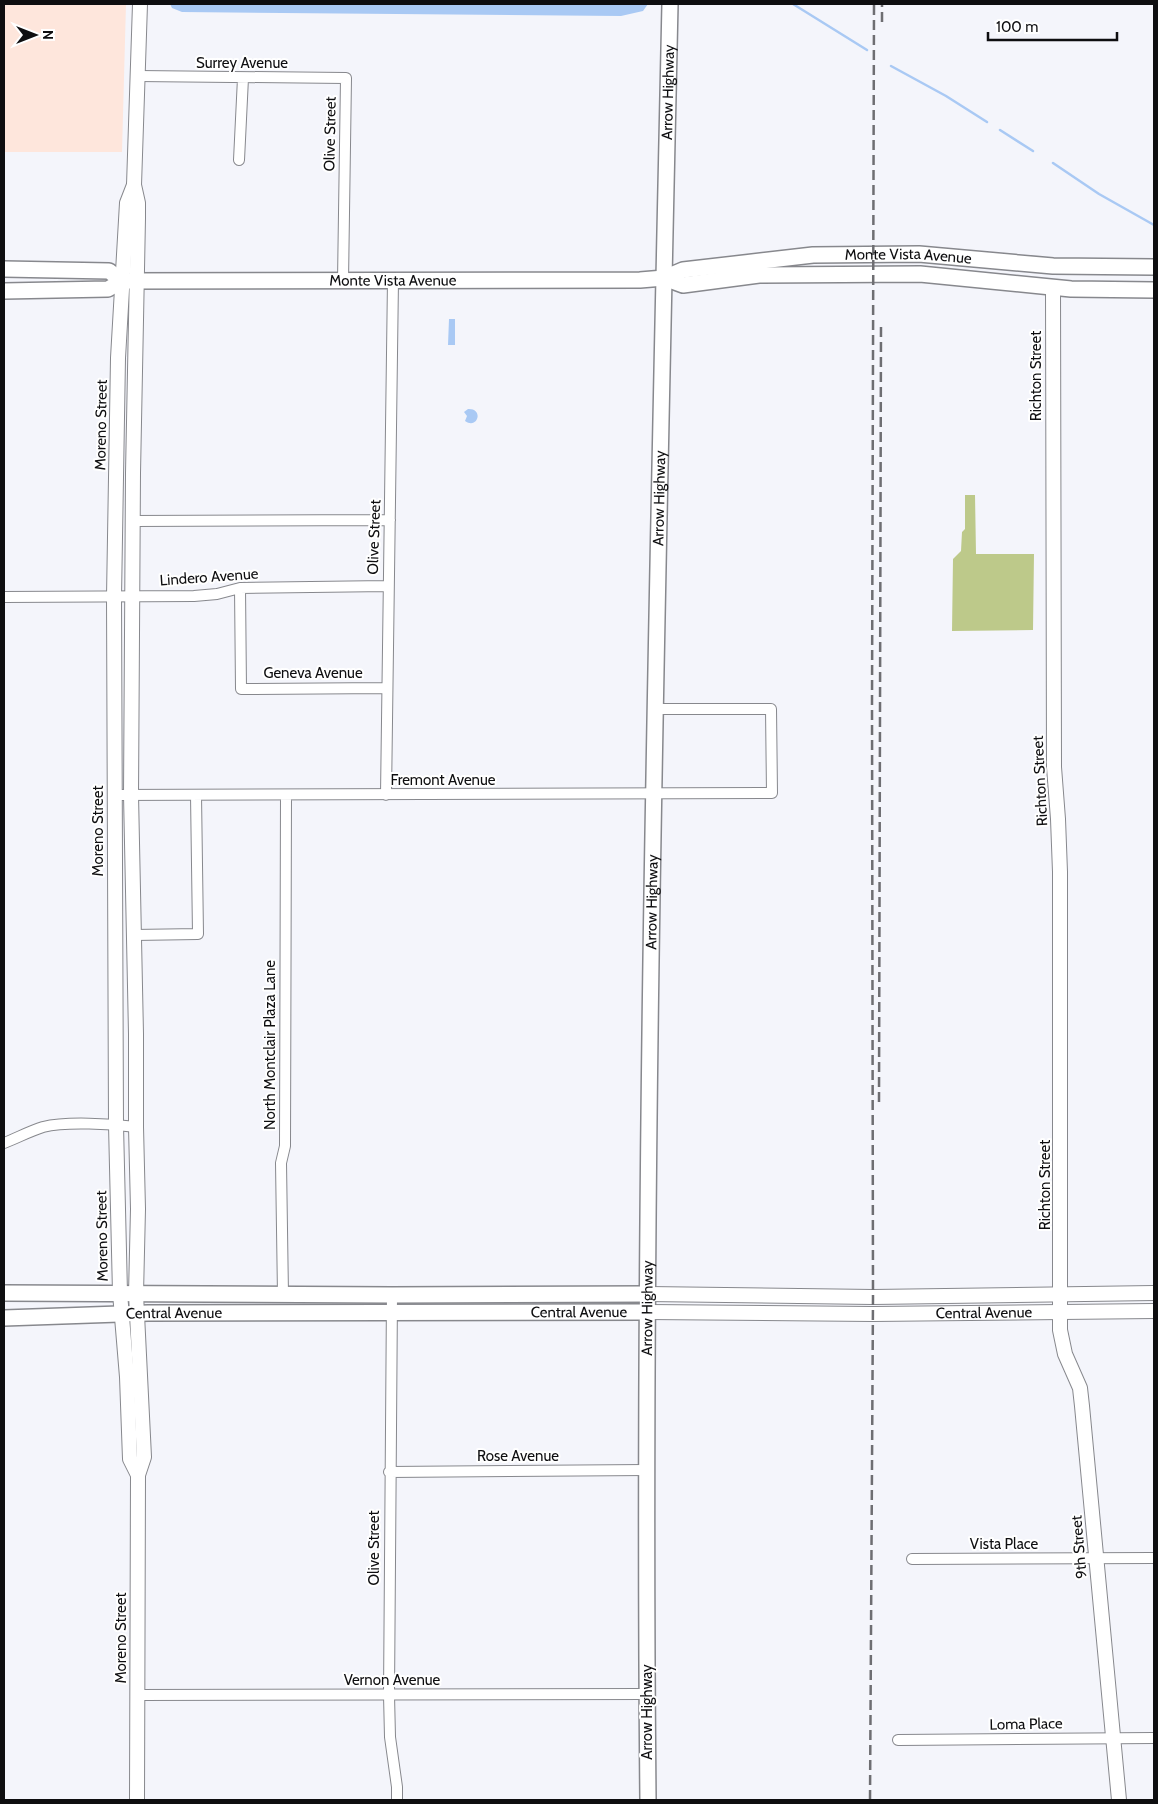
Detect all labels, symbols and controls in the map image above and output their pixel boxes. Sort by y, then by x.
north arrow [10,10,60,60]
scale bar [988,10,1117,42]
text: 100 m [996,18,1038,36]
text: N [39,30,57,40]
street label: Arrow Highway [658,44,678,140]
street label: Surrey Avenue [196,54,288,72]
street label: Olive Street [320,96,340,172]
street label: Monte Vista Avenue [845,245,973,268]
street label: Monte Vista Avenue [329,271,457,290]
street label: Richton Street [1027,331,1045,421]
street label: Moreno Street [91,379,111,471]
street label: Arrow Highway [649,450,669,546]
street label: Olive Street [364,499,384,575]
street label: Lindero Avenue [159,565,259,589]
street label: Geneva Avenue [263,664,363,682]
street label: Richton Street [1029,735,1051,827]
street label: Fremont Avenue [390,771,496,789]
street label: Moreno Street [89,785,107,877]
street label: Arrow Highway [642,854,662,950]
street label: North Montclair Plaza Lane [261,960,279,1130]
street label: Richton Street [1036,1140,1054,1230]
street label: Moreno Street [92,1190,112,1282]
street label: Arrow Highway [638,1260,657,1356]
street label: Central Avenue [531,1303,627,1321]
street label: Central Avenue [936,1303,1033,1322]
street label: Central Avenue [125,1304,222,1323]
street label: Rose Avenue [477,1447,559,1465]
street label: Olive Street [365,1510,383,1586]
street label: 9th Street [1067,1515,1091,1579]
street label: Vista Place [970,1535,1039,1553]
street label: Moreno Street [112,1592,130,1684]
street label: Arrow Highway [638,1664,656,1760]
street label: Vernon Avenue [344,1671,441,1689]
street label: Loma Place [989,1714,1063,1734]

